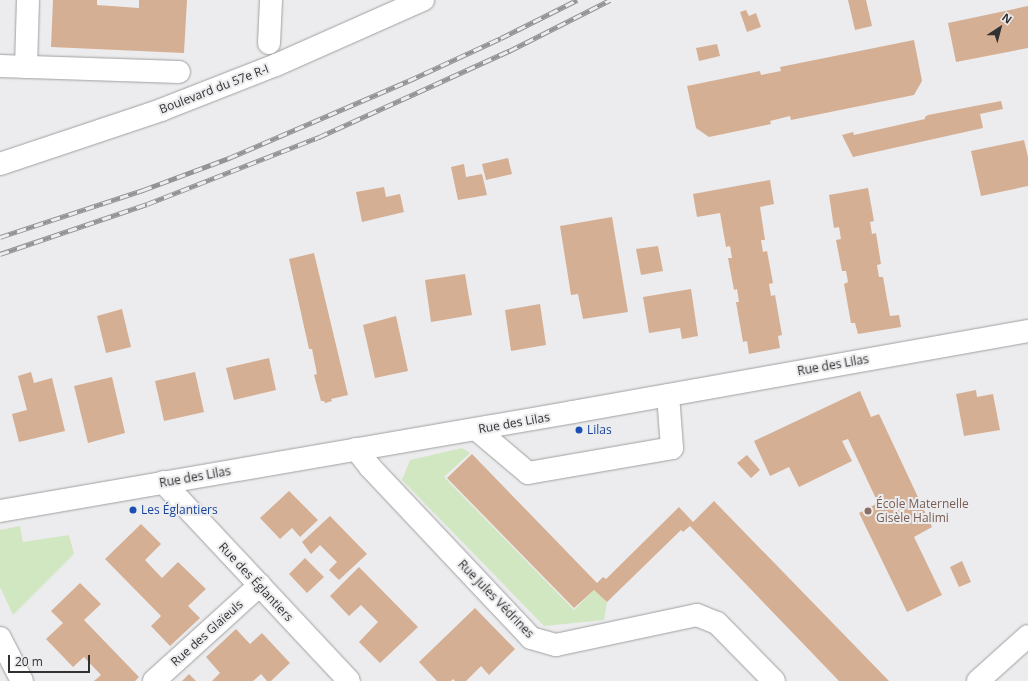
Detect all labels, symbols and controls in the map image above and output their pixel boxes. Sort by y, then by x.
north arrow [980,8,1020,48]
text: N [999,9,1015,27]
street label: Boulevard du 57e R-I [157,61,271,117]
street label: Rue des Lilas [796,352,870,378]
street label: Rue des Lilas [477,410,551,436]
place label: Lilas [587,423,612,437]
marker: Lilas [574,425,584,435]
street label: Rue des Lilas [158,464,232,490]
place label: École Maternelle Gisèle Halimi [876,497,969,525]
place label: Les Églantiers [141,503,218,517]
marker: Les Églantiers [128,505,138,515]
marker: École Maternelle Gisèle Halimi [863,506,873,516]
street label: Rue des Églantiers [216,540,296,624]
street label: Rue Jules Védrines [455,557,537,641]
street label: Rue des Glaïeuls [168,597,246,669]
scale bar [10,647,92,673]
text: 20 m [15,653,43,670]

